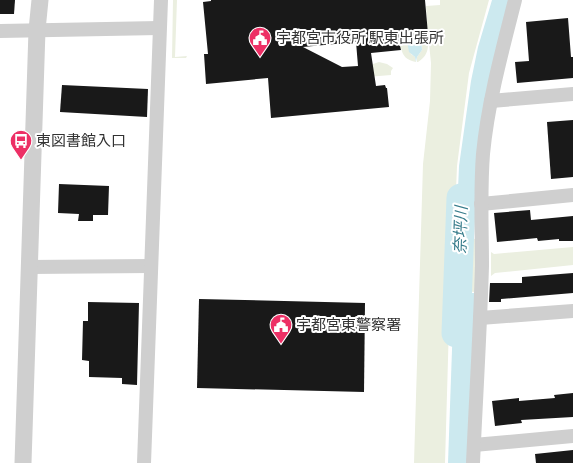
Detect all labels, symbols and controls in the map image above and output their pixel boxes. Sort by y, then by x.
public building icon: 宇都宮市役所 駅東出張所 [247,25,273,58]
place label: 宇都宮市役所 駅東出張所 [276,28,444,46]
bus stop icon: 東図書館入口 [8,128,34,161]
place label: 東図書館入口 [36,131,126,149]
water label: 奈坪川 [449,204,470,254]
public building icon: 宇都宮東警察署 [268,312,294,345]
place label: 宇都宮東警察署 [296,315,401,333]

